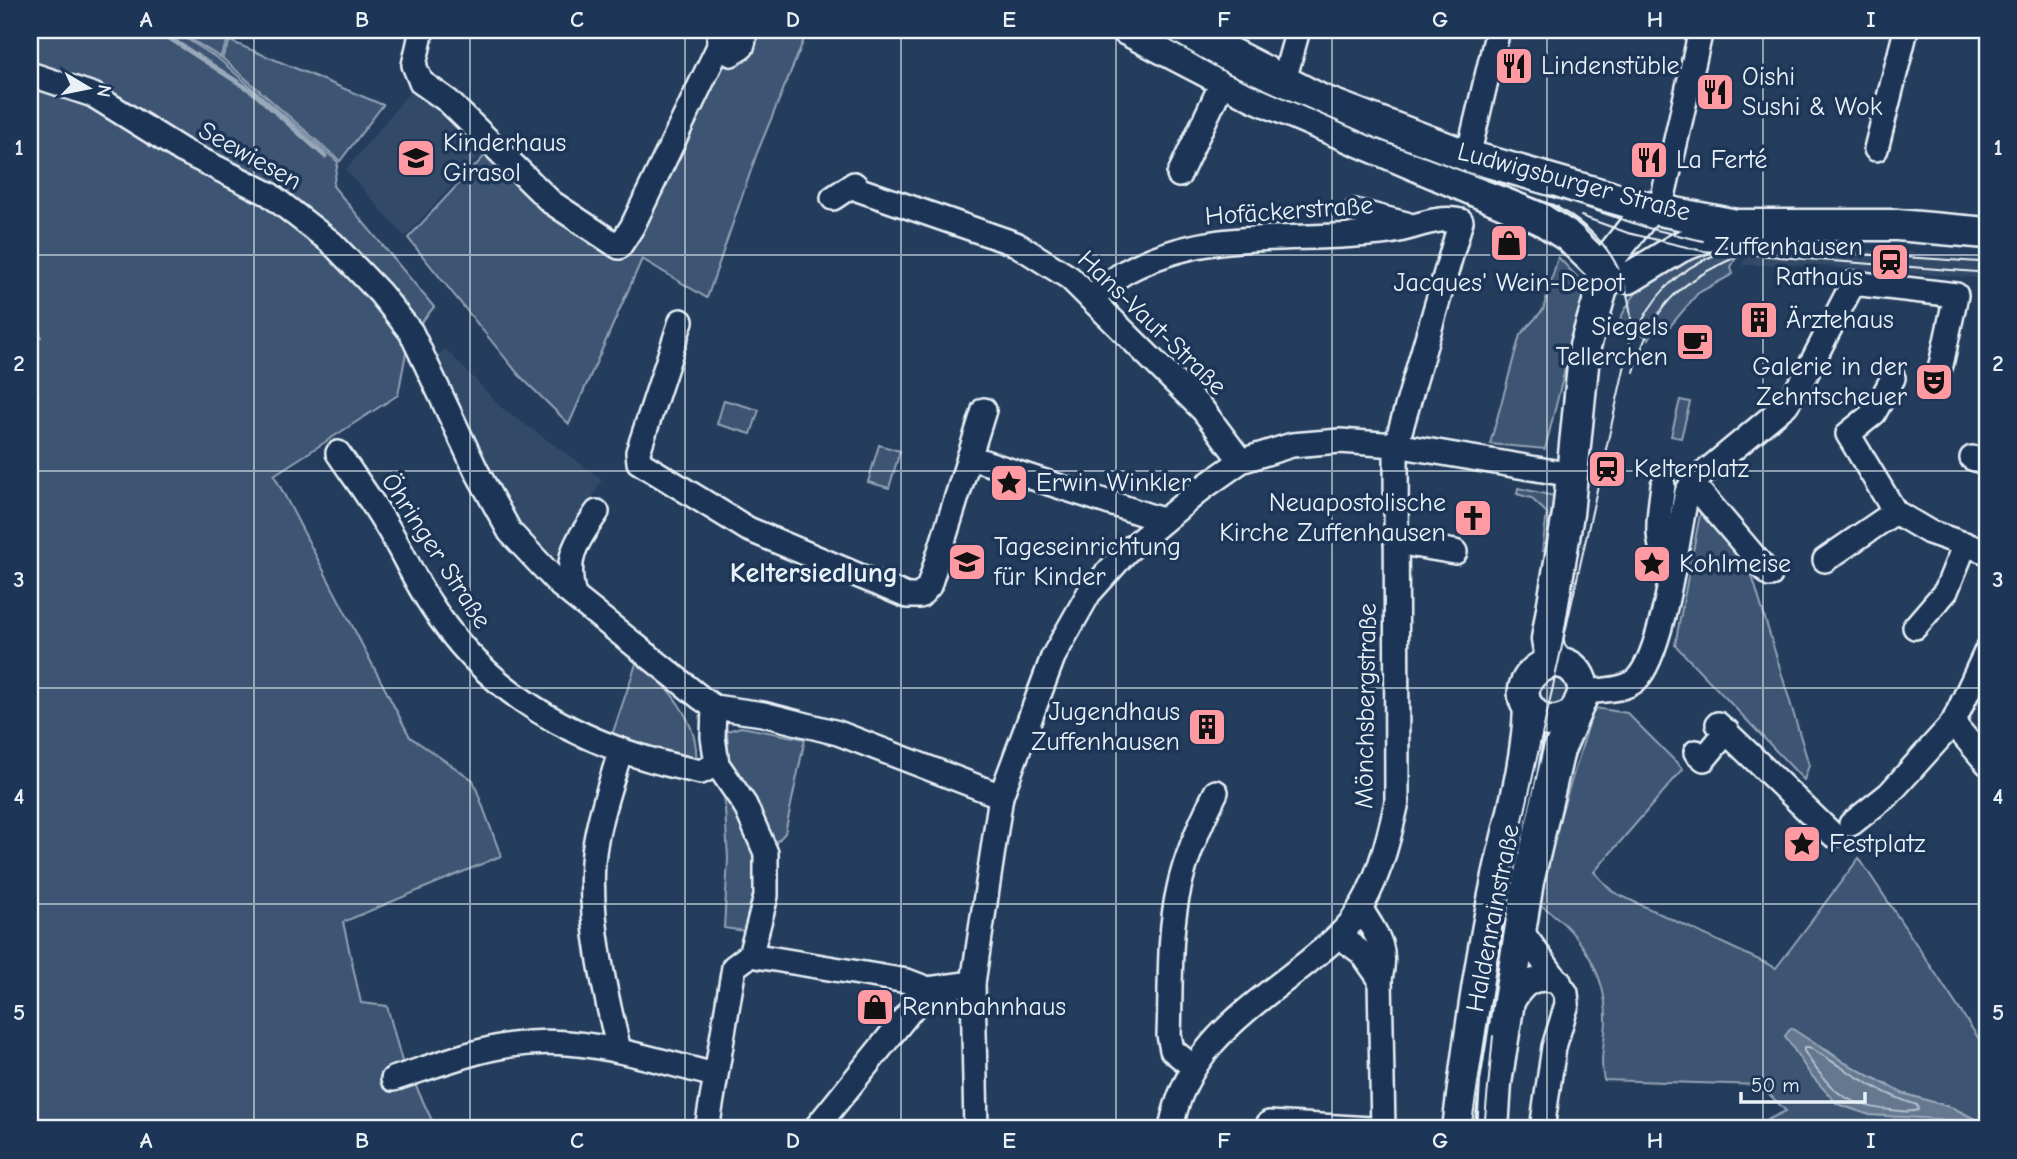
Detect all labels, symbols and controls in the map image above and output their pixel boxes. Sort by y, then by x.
text: A [140,6,153,33]
text: B [355,6,369,33]
text: C [570,6,584,33]
text: D [786,6,800,33]
text: E [1002,6,1016,33]
text: F [1217,6,1231,33]
text: G [1432,6,1448,33]
text: H [1647,6,1663,33]
text: I [1866,6,1876,33]
restaurant icon: Lindenstüble [1493,45,1535,87]
place label: Lindenstüble [1541,51,1680,81]
north arrow [52,52,122,122]
place label: Oishi Sushi & Wok [1742,62,1883,122]
restaurant icon: Oishi Sushi & Wok [1694,71,1736,113]
text: N [92,83,116,99]
street label: Seewiesen [193,115,307,197]
place label: Kinderhaus Girasol [443,128,566,188]
text: 1 [14,134,24,161]
text: 1 [1993,134,2003,161]
street label: Ludwigsburger Straße [1454,136,1694,228]
school or university icon: Kinderhaus Girasol [395,137,437,179]
restaurant icon: La Ferté [1628,139,1670,181]
place label: La Ferté [1676,145,1767,175]
street label: Hofäckerstraße [1204,190,1374,232]
shop icon: Jacques' Wein-Depot [1488,222,1530,264]
place label: Zuffenhausen Rathaus [1714,232,1863,292]
station icon: Zuffenhausen Rathaus [1869,241,1911,283]
street label: Hans-Vaut-Straße [1071,244,1233,402]
place label: Jacques' Wein-Depot [1394,268,1626,298]
building icon: Ärztehaus [1738,299,1780,341]
place label: Ärztehaus [1786,305,1894,335]
place label: Siegels Tellerchen [1556,312,1668,372]
cafe icon: Siegels Tellerchen [1674,321,1716,363]
text: 2 [13,350,25,377]
text: 2 [1992,350,2004,377]
place label: Galerie in der Zehntscheuer [1752,352,1908,412]
theatre icon: Galerie in der Zehntscheuer [1913,361,1955,403]
station icon: Kelterplatz [1586,448,1628,490]
place label: Kelterplatz [1634,454,1749,484]
place icon: Erwin Winkler [988,462,1030,504]
street label: Öhringer Straße [375,468,497,634]
place label: Erwin Winkler [1036,468,1192,498]
place label: Neuapostolische Kirche Zuffenhausen [1219,488,1446,548]
church icon: Neuapostolische Kirche Zuffenhausen [1452,497,1494,539]
place label: Tageseinrichtung für Kinder [993,532,1181,592]
school or university icon: Tageseinrichtung für Kinder [946,541,988,583]
place icon: Kohlmeise [1631,543,1673,585]
place label: Kohlmeise [1679,549,1791,579]
district label: Keltersiedlung [730,557,898,589]
text: 3 [13,566,25,593]
text: 3 [1992,566,2004,593]
street label: Mönchsbergstraße [1349,603,1383,809]
place label: Jugendhaus Zuffenhausen [1031,697,1180,757]
building icon: Jugendhaus Zuffenhausen [1186,706,1228,748]
text: 4 [14,783,25,810]
text: 4 [1993,783,2004,810]
street label: Haldenrainstraße [1460,821,1526,1015]
place icon: Festplatz [1781,823,1823,865]
place label: Festplatz [1829,829,1925,859]
shop icon: Rennbahnhaus [854,986,896,1028]
place label: Rennbahnhaus [902,992,1066,1022]
text: 5 [13,999,25,1026]
text: 5 [1992,999,2004,1026]
scale bar [1741,1061,1865,1105]
text: 50 m [1751,1073,1800,1097]
text: A [140,1127,153,1154]
text: B [355,1127,369,1154]
text: C [570,1127,584,1154]
text: D [786,1127,800,1154]
text: E [1002,1127,1016,1154]
text: F [1217,1127,1231,1154]
text: G [1432,1127,1448,1154]
text: H [1647,1127,1663,1154]
text: I [1866,1127,1876,1154]

